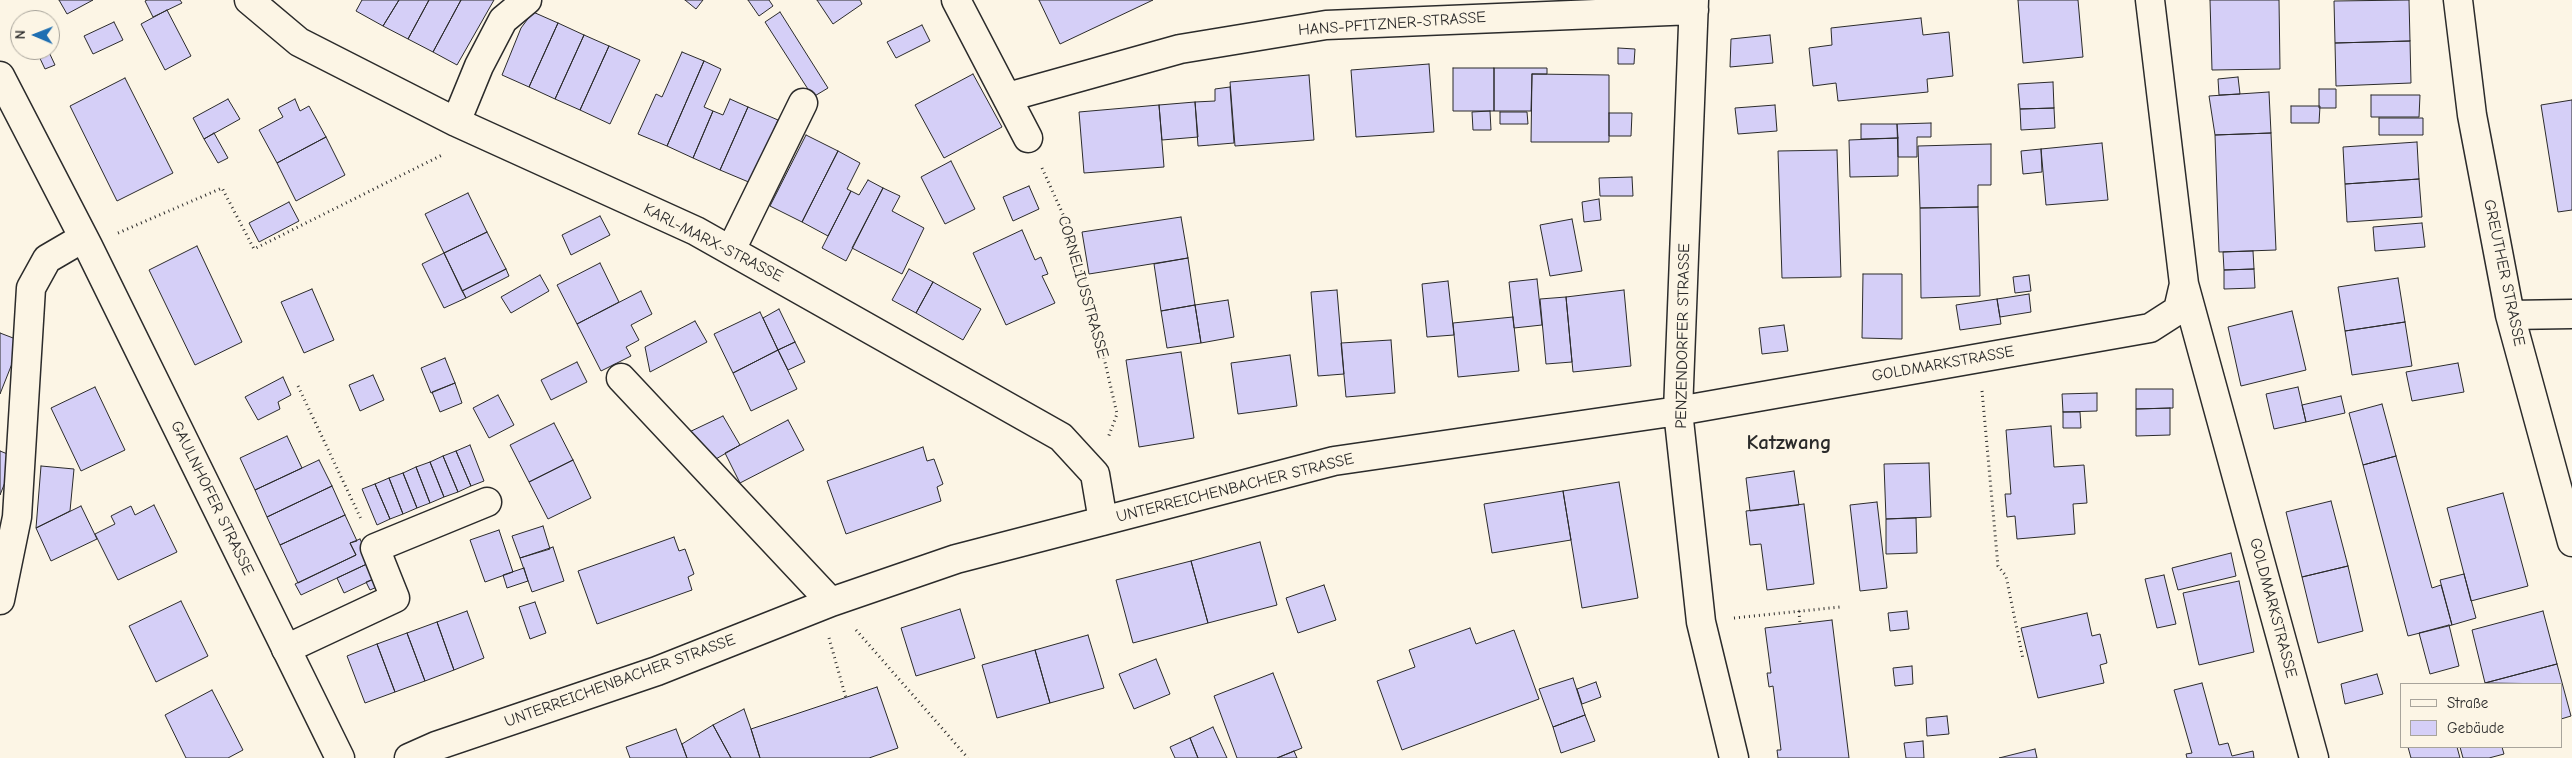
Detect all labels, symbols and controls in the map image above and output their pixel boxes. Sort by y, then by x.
street label: HANS-PFITZNER-STRASSE [1297,8,1487,40]
north arrow [10,10,60,60]
text: N [12,30,29,39]
street label: GREUTHER STRASSE [2479,198,2529,348]
street label: KARL-MARX-STRASSE [640,200,786,286]
street label: CORNELIUSSTRASSE [1053,214,1113,360]
street label: PENZENDORFER STRASSE [1672,243,1694,429]
street label: GOLDMARKSTRASSE [1870,342,2016,386]
street label: GAULNHOFER STRASSE [166,418,258,578]
district label: Katzwang [1747,430,1831,456]
street label: UNTERREICHENBACHER STRASSE [1114,449,1356,527]
street label: GOLDMARKSTRASSE [2245,536,2301,680]
street label: UNTERREICHENBACHER STRASSE [502,630,738,732]
legend [2400,683,2562,748]
text: Straße [2447,694,2488,712]
text: Gebäude [2447,719,2504,737]

